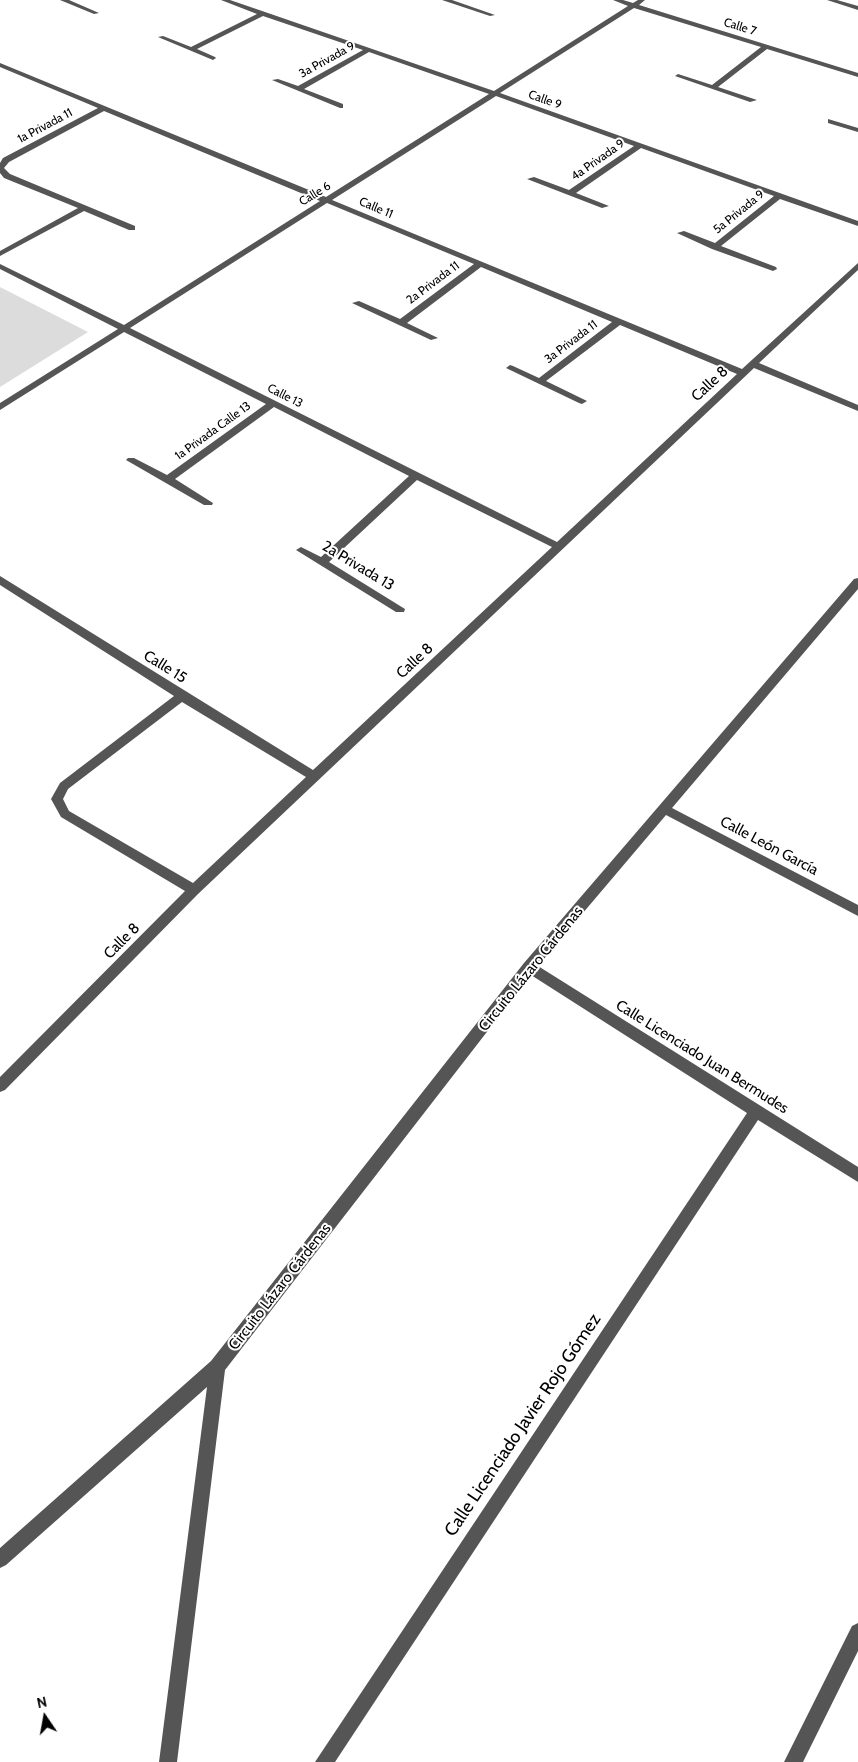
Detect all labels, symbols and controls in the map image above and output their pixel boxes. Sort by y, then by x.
street label: Calle 7 [722,15,758,39]
street label: 3a Privada 9 [297,39,357,81]
street label: Calle 9 [526,87,564,113]
street label: 1a Privada 11 [15,106,75,146]
street label: 4a Privada 9 [568,136,628,184]
street label: Calle 6 [297,179,333,209]
street label: 5a Privada 9 [711,187,767,237]
street label: Calle 11 [357,194,395,222]
street label: 2a Privada 11 [404,258,462,308]
street label: 3a Privada 11 [542,317,600,367]
street label: Calle 8 [688,363,732,405]
street label: Calle 13 [265,381,305,411]
street label: 1a Privada Calle 13 [172,399,254,463]
street label: 2a Privada 13 [319,537,397,595]
street label: Calle 8 [393,640,437,682]
street label: Calle 15 [140,647,190,687]
street label: Calle León García [717,813,821,879]
street label: Circuito Lázaro Cárdenas [475,903,587,1035]
street label: Calle 8 [100,919,144,963]
street label: Calle Licenciado Juan Bermudes [612,996,792,1118]
street label: Circuito Lázaro Cárdenas [225,1220,335,1354]
street label: Calle Licenciado Javier Rojo Gómez [440,1310,606,1540]
north arrow [20,1692,70,1742]
text: N [35,1692,49,1712]

